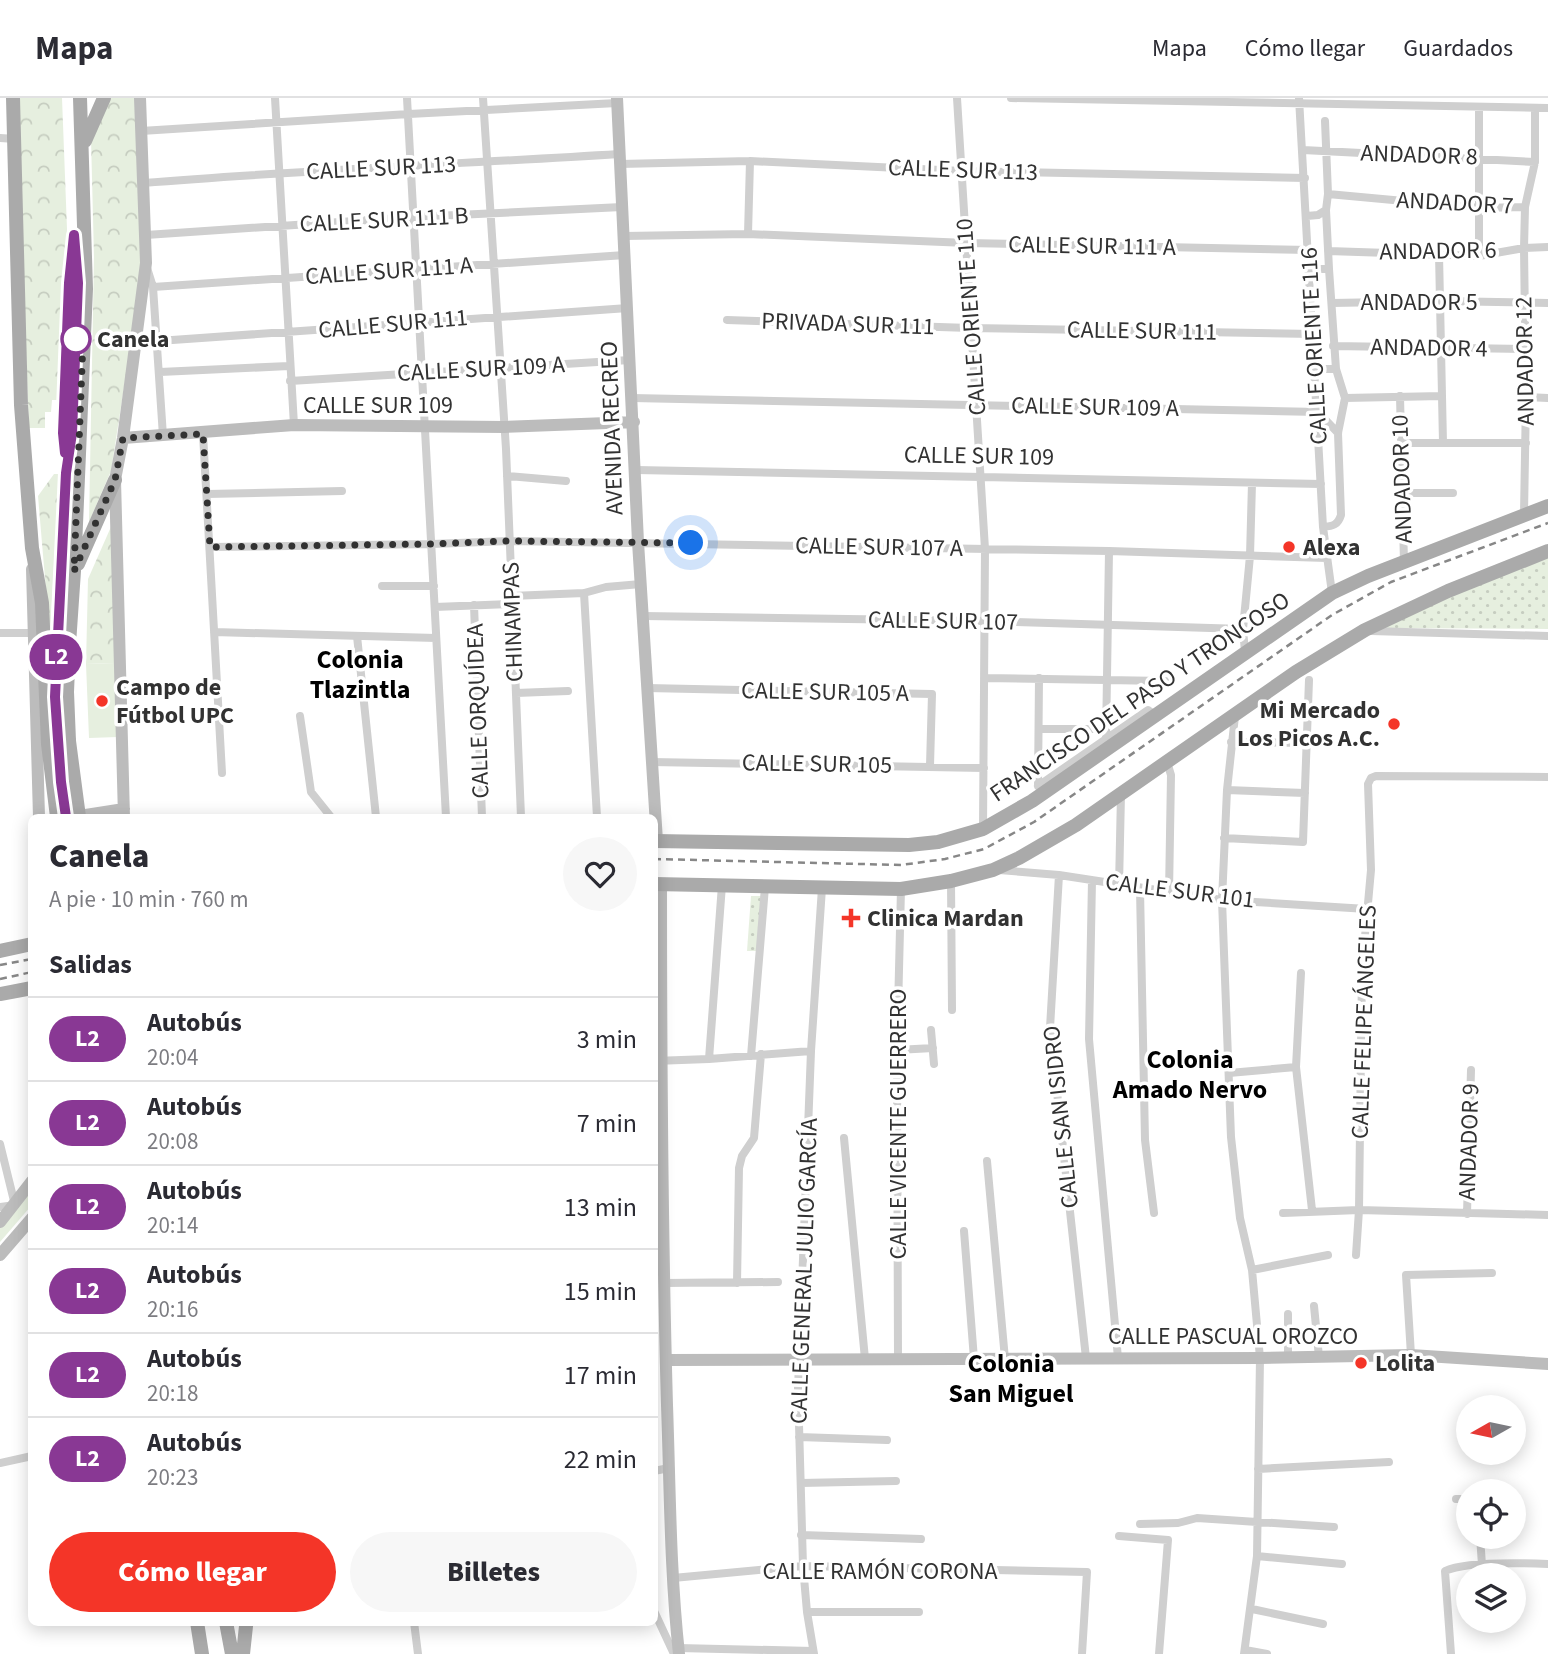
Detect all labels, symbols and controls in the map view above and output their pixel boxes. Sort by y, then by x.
text: Mapa [35,25,113,72]
text: Mapa [1152,31,1207,66]
text: Cómo llegar [1245,31,1365,66]
text: Guardados [1403,31,1513,66]
street label: ANDADOR 8 [1360,135,1478,175]
street label: CALLE SUR 113 [305,147,457,189]
street label: CALLE SUR 113 [887,150,1039,190]
street label: ANDADOR 7 [1396,182,1514,224]
street label: CALLE SUR 111 B [299,198,469,242]
street label: CALLE ORIENTE 110 [947,217,995,417]
street label: CALLE SUR 111 A [1008,227,1176,265]
street label: ANDADOR 6 [1379,232,1497,270]
street label: CALLE ORIENTE 116 [1291,246,1337,446]
street label: CALLE SUR 111 A [304,248,474,294]
street label: ANDADOR 5 [1360,285,1478,320]
street label: ANDADOR 12 [1506,296,1544,426]
street label: CALLE SUR 111 [317,300,469,348]
street label: PRIVADA SUR 111 [761,303,935,345]
street label: CALLE SUR 111 [1067,312,1217,350]
place label: Canela [97,322,169,357]
marker: Canela [61,324,91,354]
street label: ANDADOR 4 [1370,329,1488,367]
street label: AVENIDA RECREO [591,340,633,516]
street label: CALLE SUR 109 A [396,347,566,391]
street label: CALLE SUR 109 [303,388,453,423]
street label: CALLE SUR 109 A [1011,388,1179,426]
street label: ANDADOR 10 [1382,414,1422,544]
street label: CALLE SUR 109 [904,437,1054,475]
your location [673,525,708,560]
street label: CALLE SUR 107 A [795,528,963,566]
place label: Alexa [1302,530,1360,565]
marker: Alexa [1281,539,1297,555]
street label: CHINAMPAS [493,561,533,683]
street label: FRANCISCO DEL PASO Y TRONCOSO [983,583,1297,811]
street label: CALLE SUR 107 [868,602,1018,640]
street label: CALLE ORQUÍDEA [457,623,499,799]
line badge: L2 [24,634,88,680]
text: L2 [43,639,69,674]
district label: Colonia Tlazintla [310,641,410,708]
place label: Campo de Fútbol UPC [116,670,234,733]
street label: CALLE SUR 105 A [741,673,909,711]
marker: Campo de Fútbol UPC [94,693,110,709]
place label: Mi Mercado Los Picos A.C. [1237,693,1380,756]
marker: Mi Mercado Los Picos A.C. [1386,716,1402,732]
street label: CALLE SUR 105 [742,745,892,783]
text: Canela [49,833,149,880]
button: heart [563,837,637,911]
street label: CALLE SUR 101 [1103,864,1257,918]
text: A pie · 10 min · 760 m [49,883,249,916]
place label: Clinica Mardan [867,901,1024,936]
street label: CALLE FELIPE ÁNGELES [1342,904,1386,1140]
marker: Clinica Mardan [841,908,861,928]
text: Salidas [49,946,132,983]
street label: CALLE VICENTE GUERRERO [881,989,916,1259]
text: Autobús [147,1004,242,1041]
text: L2 [75,1021,100,1056]
text: 3 min [577,1021,637,1058]
street label: CALLE SAN ISIDRO [1034,1024,1088,1210]
text: 20:04 [147,1041,198,1074]
district label: Colonia Amado Nervo [1112,1041,1267,1108]
street label: ANDADOR 9 [1449,1083,1489,1201]
text: Autobús [147,1088,242,1125]
text: L2 [75,1105,100,1140]
text: 7 min [577,1105,637,1142]
street label: CALLE GENERAL JULIO GARCÍA [781,1117,827,1425]
text: 20:08 [147,1125,198,1158]
text: Autobús [147,1172,242,1209]
text: L2 [75,1189,100,1224]
text: 13 min [564,1189,637,1226]
text: 20:14 [147,1209,198,1242]
text: Autobús [147,1256,242,1293]
text: L2 [75,1273,100,1308]
text: 15 min [564,1273,637,1310]
text: 20:16 [147,1293,198,1326]
street label: CALLE PASCUAL OROZCO [1108,1319,1358,1354]
text: Autobús [147,1340,242,1377]
district label: Colonia San Miguel [949,1345,1074,1412]
place label: Lolita [1375,1346,1435,1381]
marker: Lolita [1353,1355,1369,1371]
text: L2 [75,1357,100,1392]
text: 17 min [564,1357,637,1394]
text: 20:18 [147,1377,198,1410]
north arrow [1456,1395,1526,1465]
map controls [1456,1395,1526,1633]
text: Autobús [147,1424,242,1461]
text: L2 [75,1441,100,1476]
text: 22 min [564,1441,637,1478]
text: 20:23 [147,1461,198,1494]
button: locate [1456,1479,1526,1549]
button: Cómo llegar [49,1532,336,1612]
button: Billetes [350,1532,637,1612]
street label: CALLE RAMÓN CORONA [763,1554,997,1589]
button: layers [1456,1563,1526,1633]

